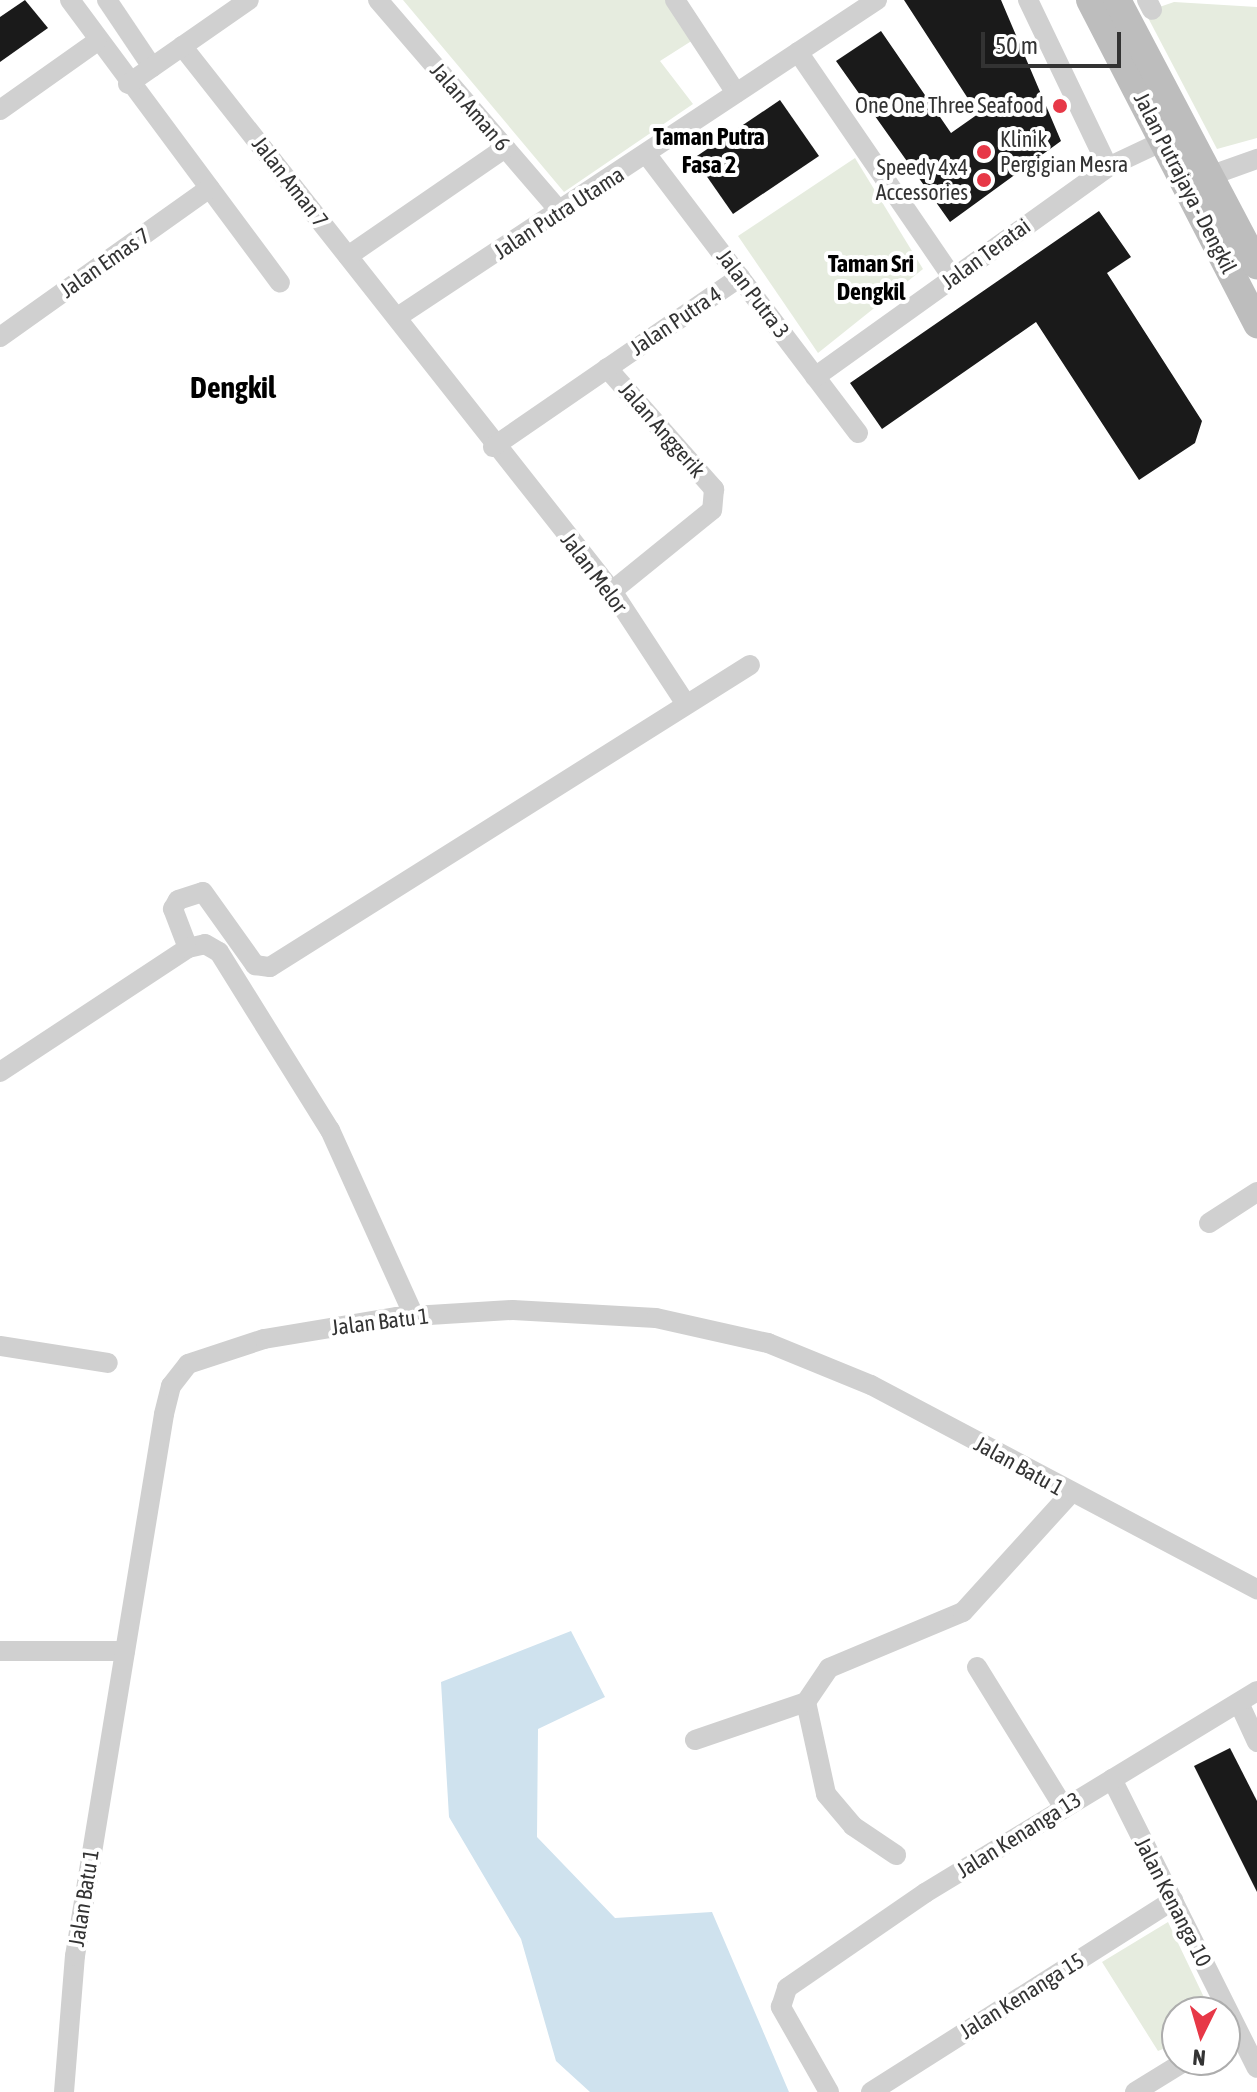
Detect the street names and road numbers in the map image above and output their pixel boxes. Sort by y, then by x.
street label: Jalan Aman 6 [425,58,515,156]
street label: Jalan Putrajaya - Dengkil [1128,88,1242,278]
street label: Jalan Aman 7 [246,131,334,233]
street label: Jalan Putra Utama [489,161,629,265]
street label: Jalan Teratai [936,213,1036,295]
street label: Jalan Emas 7 [55,222,155,304]
street label: Jalan Putra 3 [711,244,795,344]
street label: Jalan Putra 4 [625,281,727,361]
street label: Jalan Anggerik [613,377,711,483]
street label: Jalan Melor [555,527,633,619]
street label: Jalan Batu 1 [330,1303,430,1341]
street label: Jalan Batu 1 [970,1431,1068,1501]
street label: Jalan Kenanga 13 [952,1786,1086,1884]
street label: Jalan Kenanga 10 [1129,1833,1217,1971]
street label: Jalan Batu 1 [63,1848,105,1948]
street label: Jalan Kenanga 15 [955,1947,1089,2045]

